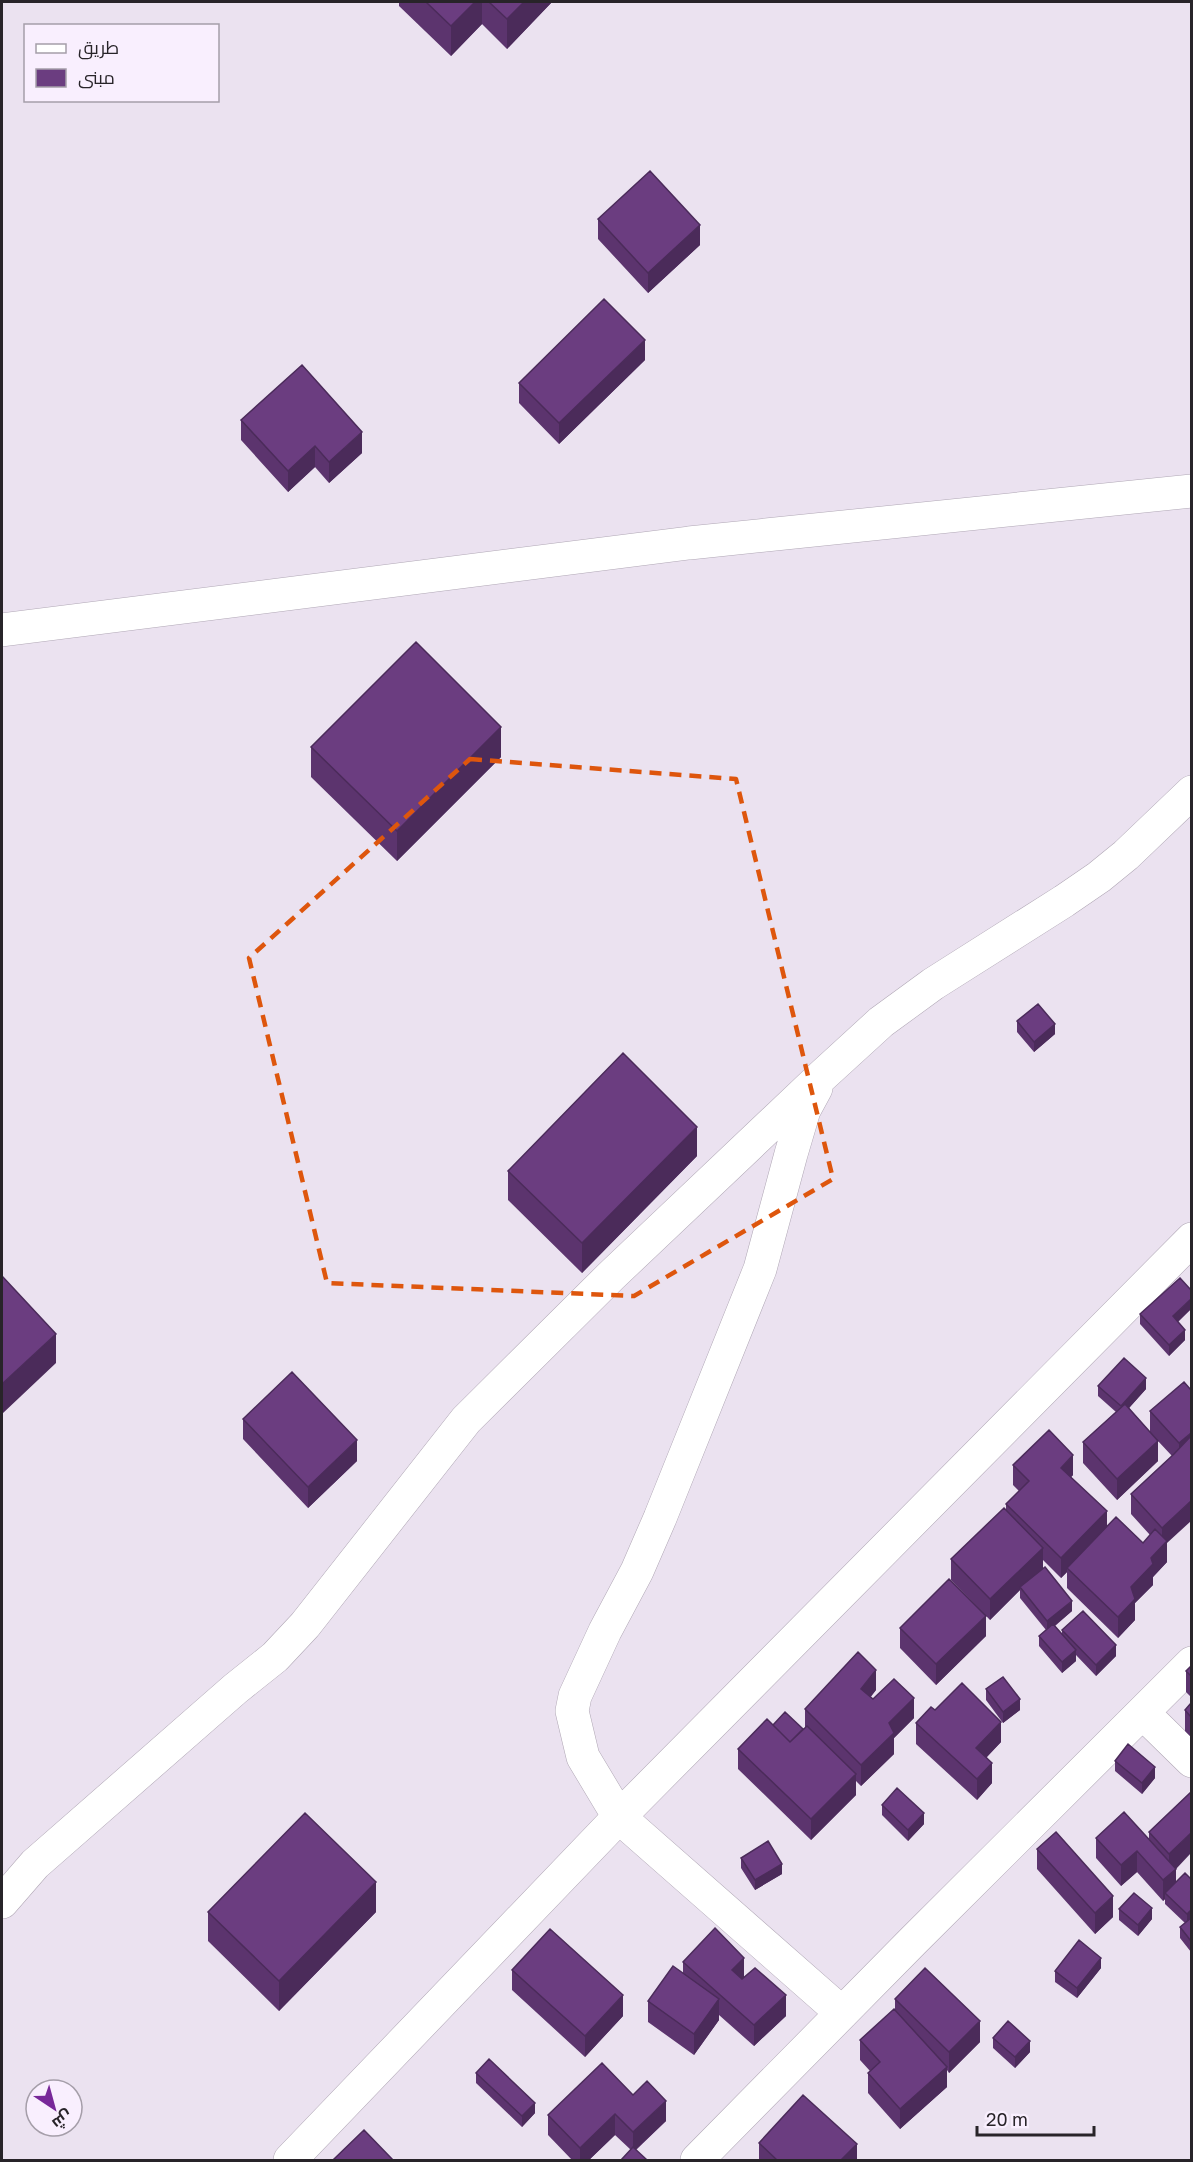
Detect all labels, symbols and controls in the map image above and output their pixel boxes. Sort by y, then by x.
legend [24,24,219,102]
text: طريق [78,36,119,60]
text: مبنى [78,66,115,89]
north arrow [24,2078,84,2138]
scale bar [977,2099,1094,2137]
text: ش [49,2106,77,2134]
text: 20 m [986,2108,1028,2130]

